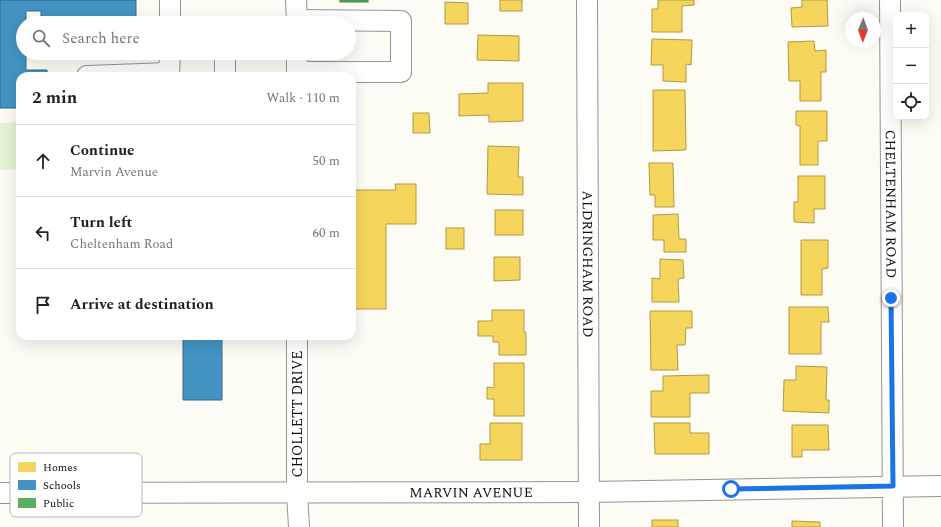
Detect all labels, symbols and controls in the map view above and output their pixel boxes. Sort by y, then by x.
north arrow [845,12,881,48]
map controls [893,12,929,120]
button: + [893,12,929,48]
search box [16,16,356,60]
icon: search [30,27,52,49]
text: Search here [62,27,140,50]
button: − [893,48,929,84]
button: locate [893,84,929,120]
text: 2 min [32,85,77,111]
text: Walk · 110 m [266,88,340,108]
street label: CHELTENHAM ROAD [880,130,902,278]
text: Continue [70,139,135,162]
icon: ahead [32,150,54,172]
text: 50 m [313,151,340,171]
text: Marvin Avenue [70,162,158,182]
street label: ALDRINGHAM ROAD [577,190,598,338]
text: Turn left [70,211,132,234]
icon: left [32,222,54,244]
text: 60 m [313,223,340,243]
text: Cheltenham Road [70,234,173,254]
route end [882,289,900,307]
text: Arrive at destination [70,293,214,316]
icon: arrive [32,294,54,316]
street label: CHOLLETT DRIVE [287,351,308,477]
legend [10,453,142,517]
text: Homes [43,459,77,476]
text: Schools [43,477,81,494]
route start [722,480,740,498]
street label: MARVIN AVENUE [409,482,533,503]
text: Public [43,495,74,512]

